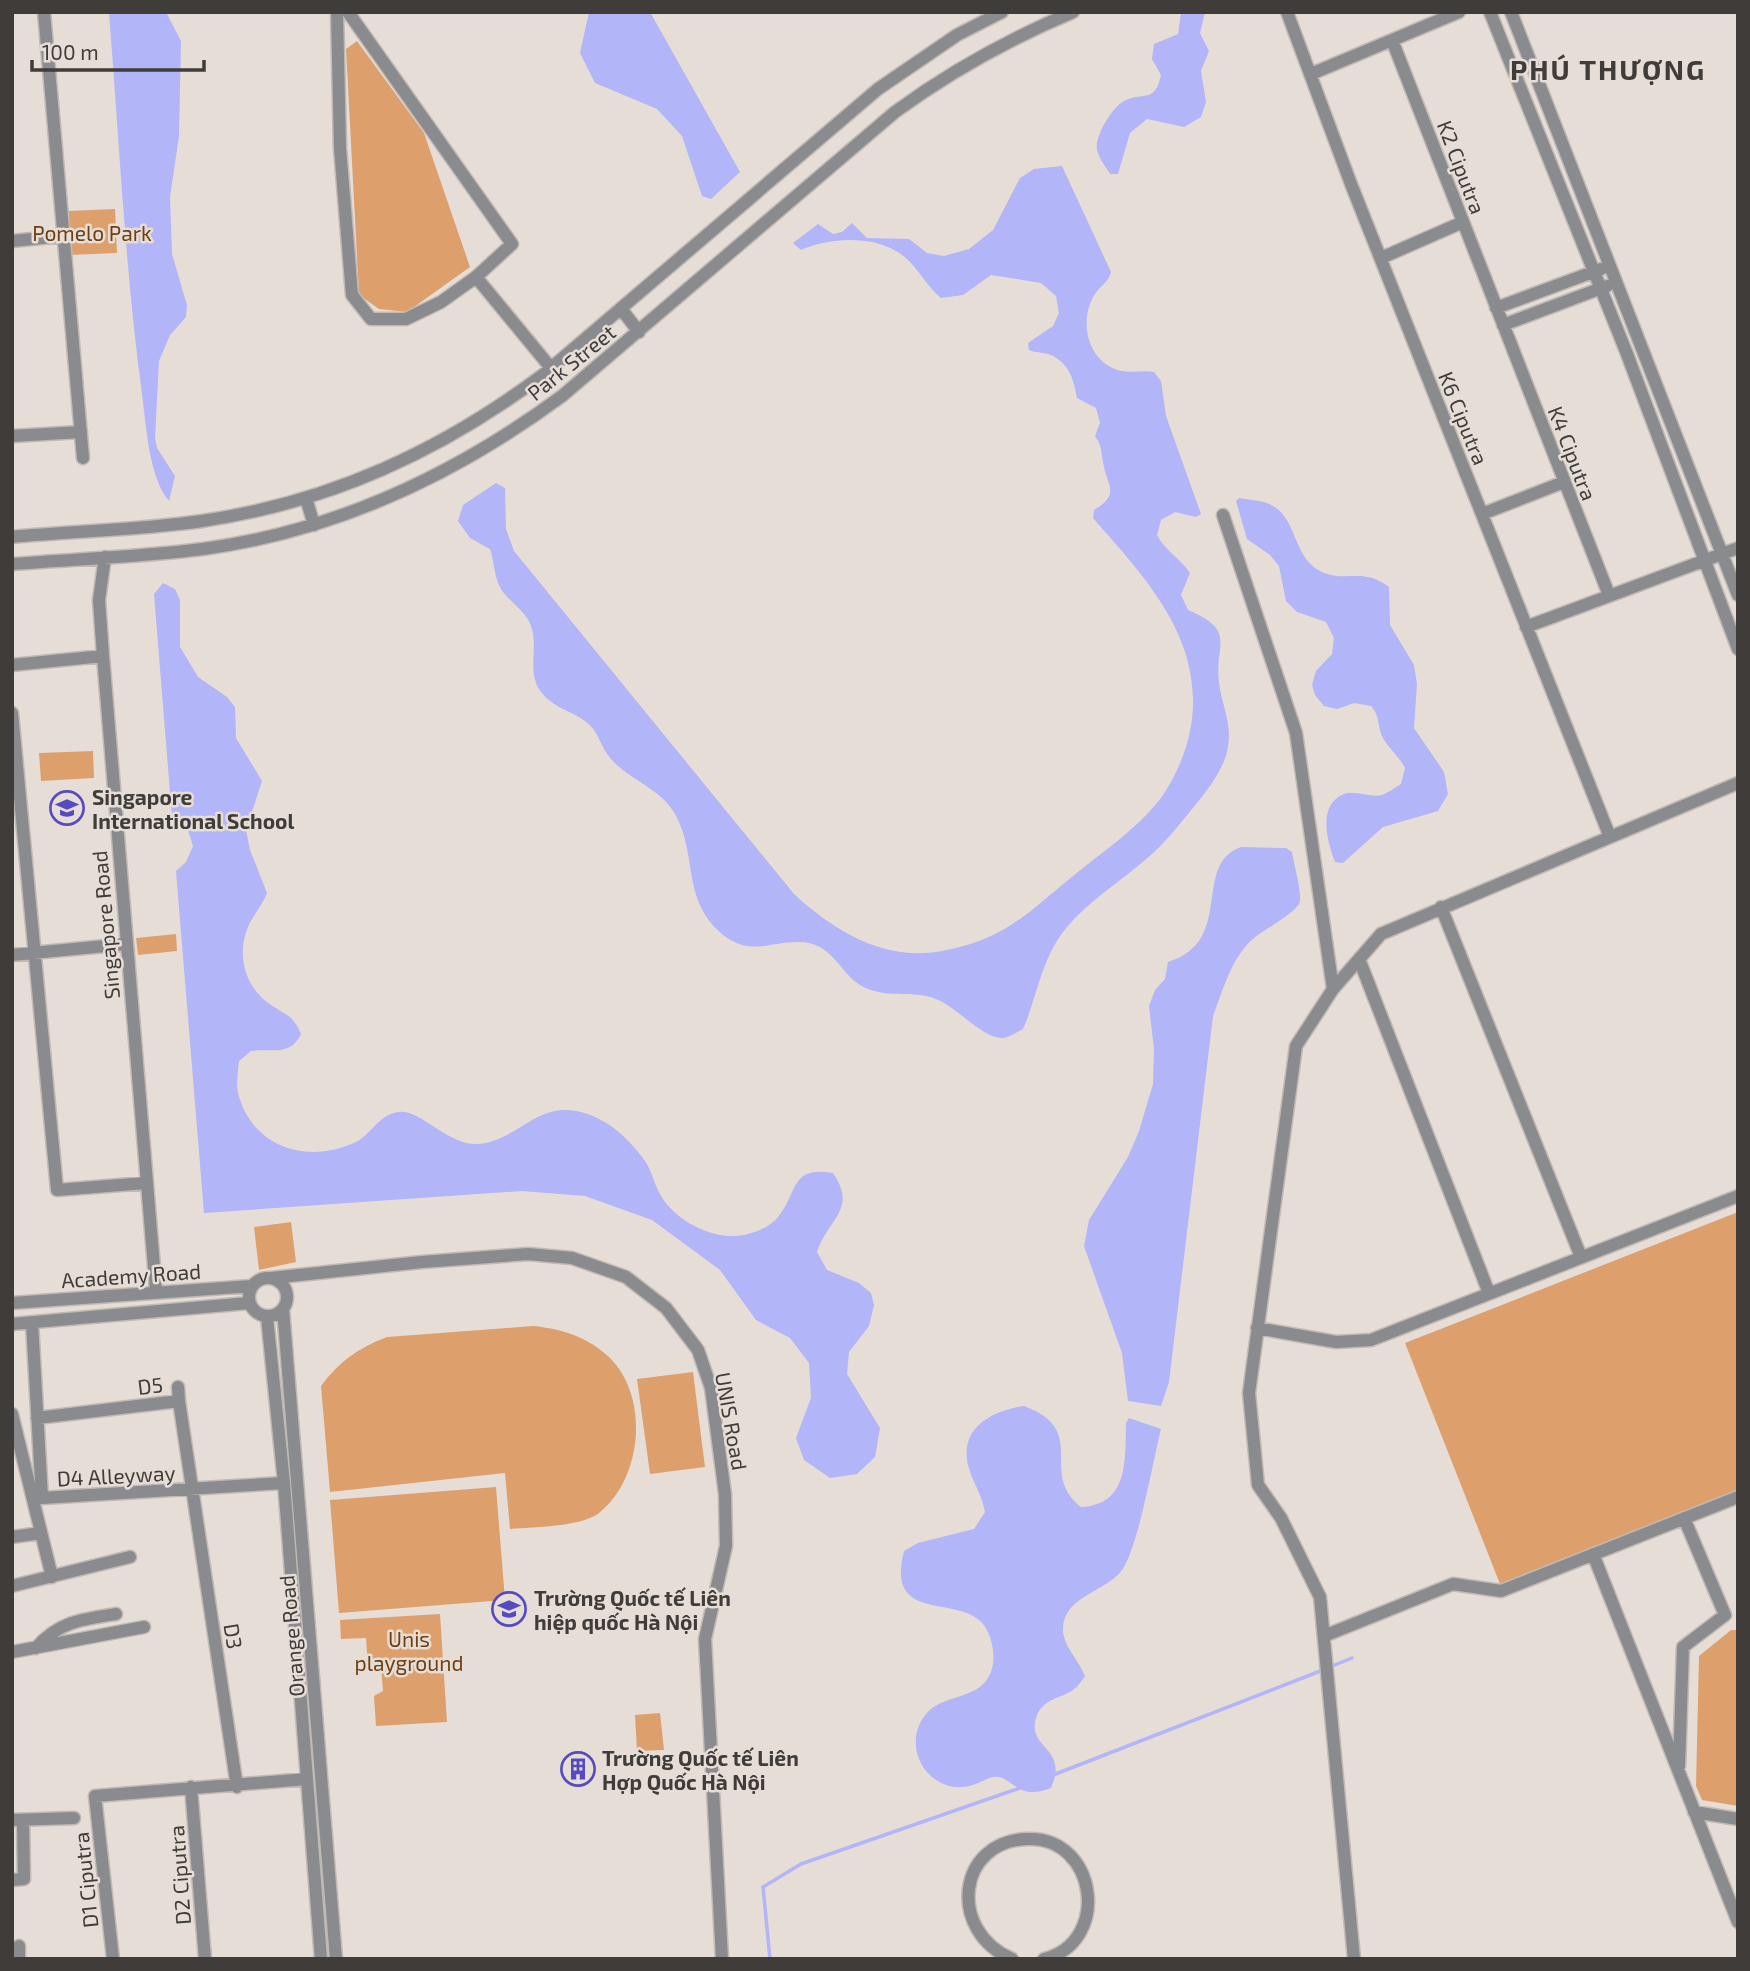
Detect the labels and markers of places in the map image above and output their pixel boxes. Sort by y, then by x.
place label: Singapore International School [92,784,295,833]
school or university icon: Singapore International School [48,789,86,827]
place label: Trường Quốc tế Liên hiệp quốc Hà Nội [534,1585,731,1634]
school or university icon: Trường Quốc tế Liên hiệp quốc Hà Nội [490,1590,528,1628]
place label: Trường Quốc tế Liên Hợp Quốc Hà Nội [602,1745,799,1795]
building icon: Trường Quốc tế Liên Hợp Quốc Hà Nội [559,1750,597,1788]

